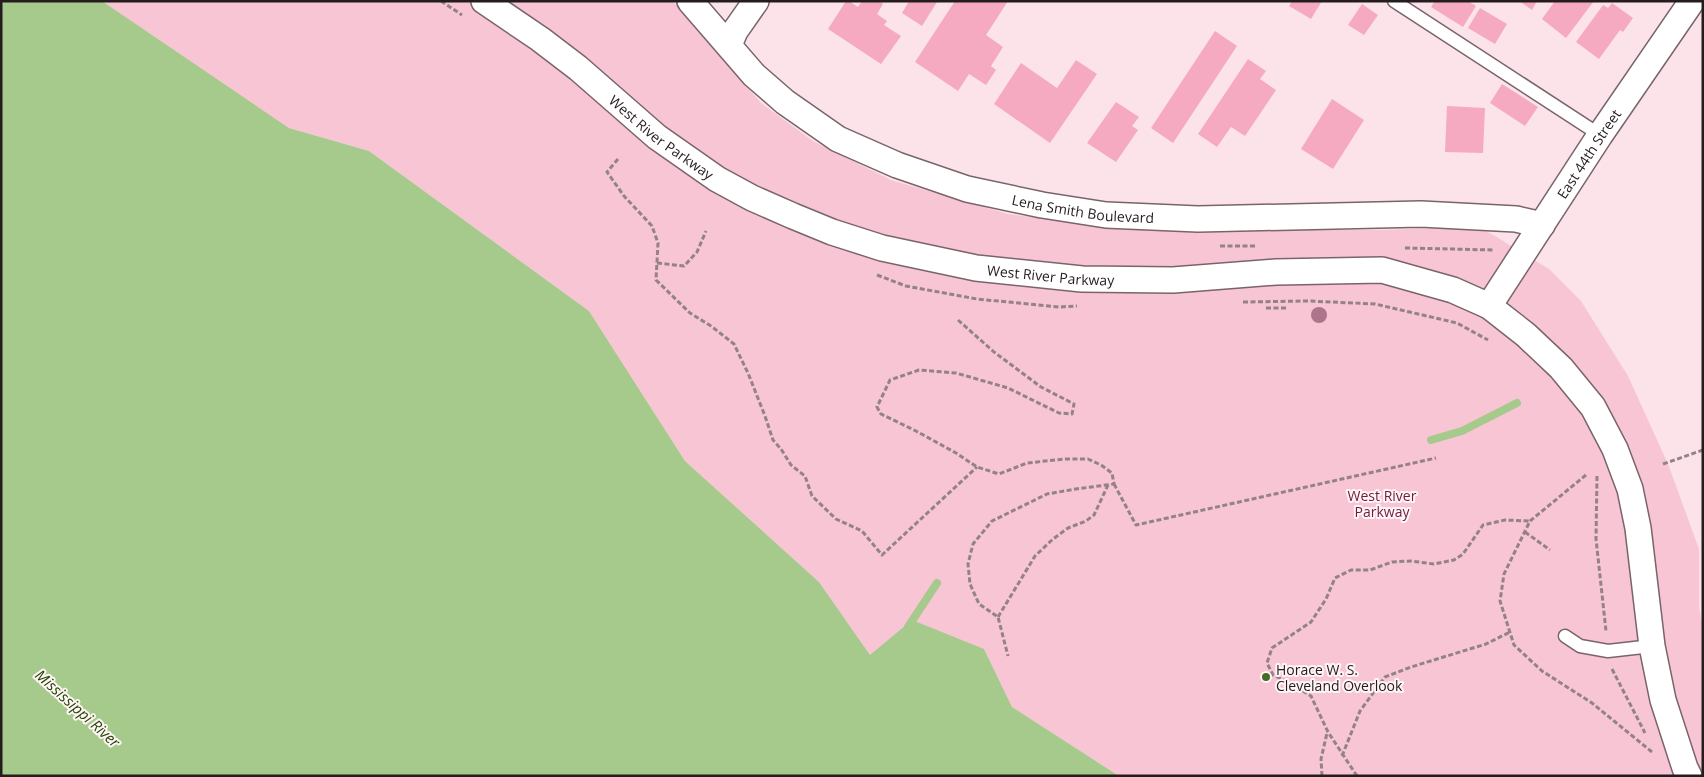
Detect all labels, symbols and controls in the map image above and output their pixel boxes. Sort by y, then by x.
street label: West River Parkway [605,90,718,184]
street label: East 44th Street [1552,105,1625,202]
street label: Lena Smith Boulevard [1010,189,1154,227]
street label: West River Parkway [986,260,1115,289]
park label: West River Parkway [1348,486,1417,521]
place label: Horace W. S. Cleveland Overlook [1276,660,1403,695]
water label: Mississippi River [31,665,125,752]
marker: Horace W. S. Cleveland Overlook [1260,671,1272,683]

